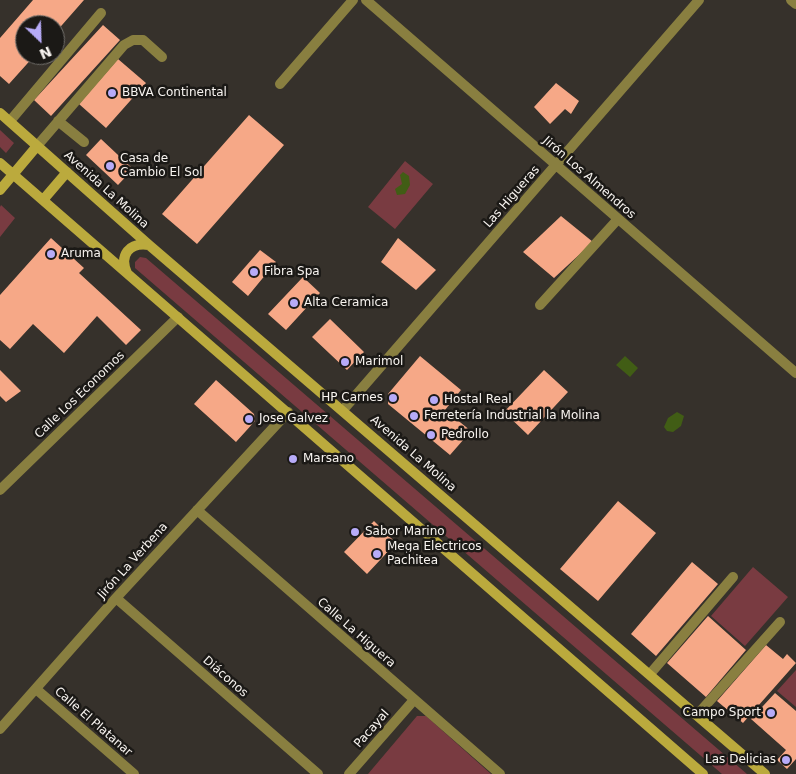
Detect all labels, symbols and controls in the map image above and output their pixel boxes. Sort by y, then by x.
north arrow [15,15,65,65]
text: N [37,43,54,62]
place label: BBVA Continental [122,86,227,100]
marker: BBVA Continental [106,87,118,99]
street label: Jirón Los Almendros [540,134,638,222]
street label: Avenida La Molina [61,148,151,232]
place label: Casa de Cambio El Sol [120,152,203,180]
marker: Casa de Cambio El Sol [104,160,116,172]
street label: Las Higueras [481,163,543,231]
place label: Aruma [61,247,101,261]
marker: Aruma [45,248,57,260]
place label: Fibra Spa [264,265,320,279]
marker: Fibra Spa [248,266,260,278]
place label: Alta Ceramica [304,296,388,310]
marker: Alta Ceramica [288,297,300,309]
street label: Calle Los Economos [32,348,128,442]
place label: Marimol [355,355,403,369]
marker: Marimol [339,356,351,368]
place label: HP Carnes [321,391,383,405]
marker: HP Carnes [387,392,399,404]
place label: Hostal Real [444,393,512,407]
marker: Hostal Real [428,394,440,406]
place label: Ferretería Industrial la Molina [424,409,600,423]
marker: Ferretería Industrial la Molina [408,410,420,422]
place label: Jose Galvez [259,412,328,426]
marker: Jose Galvez [243,413,255,425]
street label: Avenida La Molina [367,413,459,495]
place label: Pedrollo [441,428,489,442]
marker: Pedrollo [425,429,437,441]
place label: Marsano [303,452,354,466]
marker: Marsano [287,453,299,465]
street label: Jirón La Verbena [95,520,171,602]
place label: Sabor Marino [365,525,445,539]
marker: Sabor Marino [349,526,361,538]
place label: Mega Electricos Pachitea [387,540,482,568]
marker: Mega Electricos Pachitea [371,548,383,560]
street label: Calle La Higuera [314,595,398,671]
street label: Diáconos [199,654,251,700]
street label: Calle El Platanar [51,684,135,760]
place label: Campo Sport [683,706,761,720]
street label: Pacayal [352,707,392,751]
marker: Campo Sport [765,707,777,719]
place label: Las Delicias [705,753,776,767]
marker: Las Delicias [780,754,792,766]

